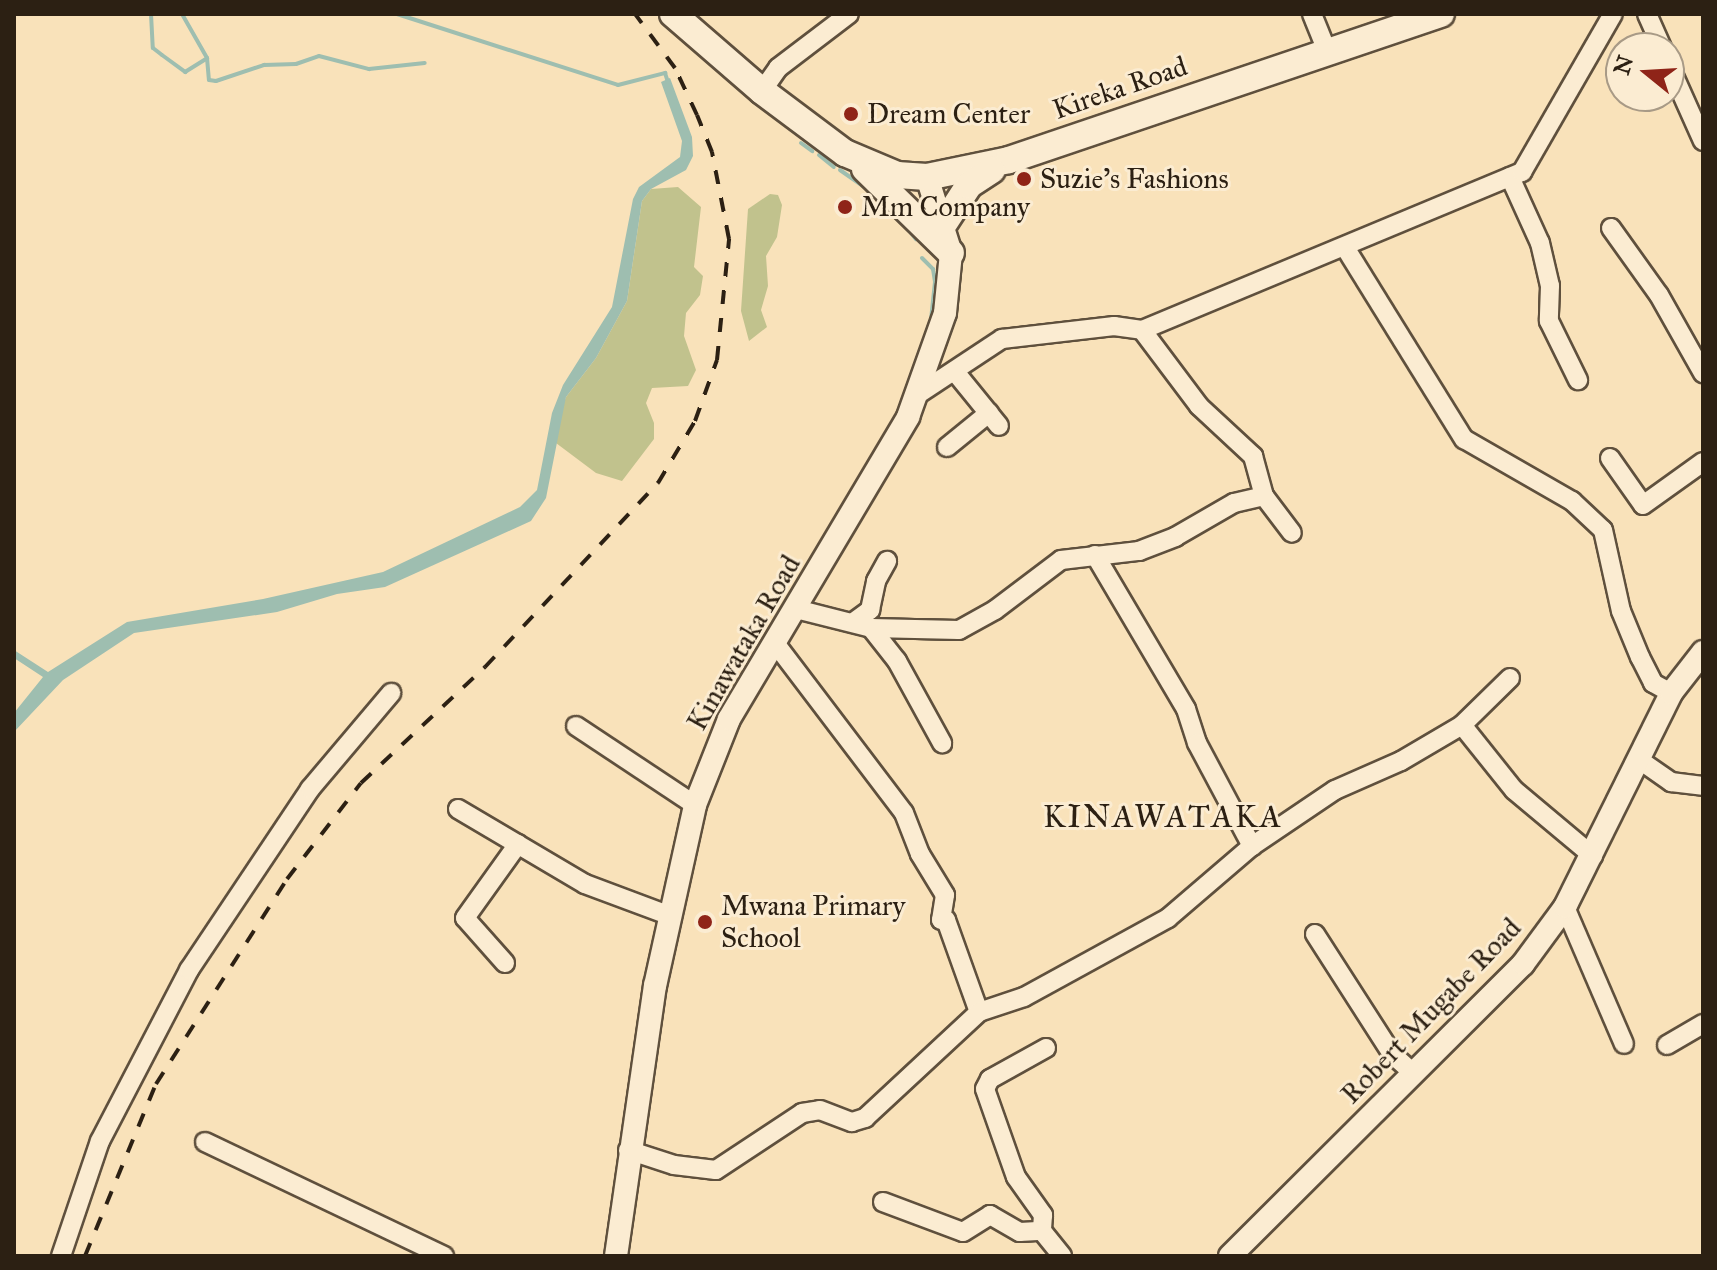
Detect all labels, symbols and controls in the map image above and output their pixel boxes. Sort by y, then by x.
north arrow [1605,32,1685,112]
street label: Kireka Road [1048,49,1192,127]
text: N [1608,52,1639,78]
place label: Dream Center [867,97,1030,131]
marker: Dream Center [842,105,860,123]
place label: Suzie's Fashions [1040,162,1229,196]
marker: Suzie's Fashions [1015,170,1033,188]
place label: Mm Company [861,190,1030,224]
marker: Mm Company [836,198,854,216]
street label: Kinawataka Road [680,549,808,737]
district label: KINAWATAKA [1043,798,1283,836]
place label: Mwana Primary School [721,889,905,955]
street label: Robert Mugabe Road [1334,911,1528,1111]
marker: Mwana Primary School [696,913,714,931]

